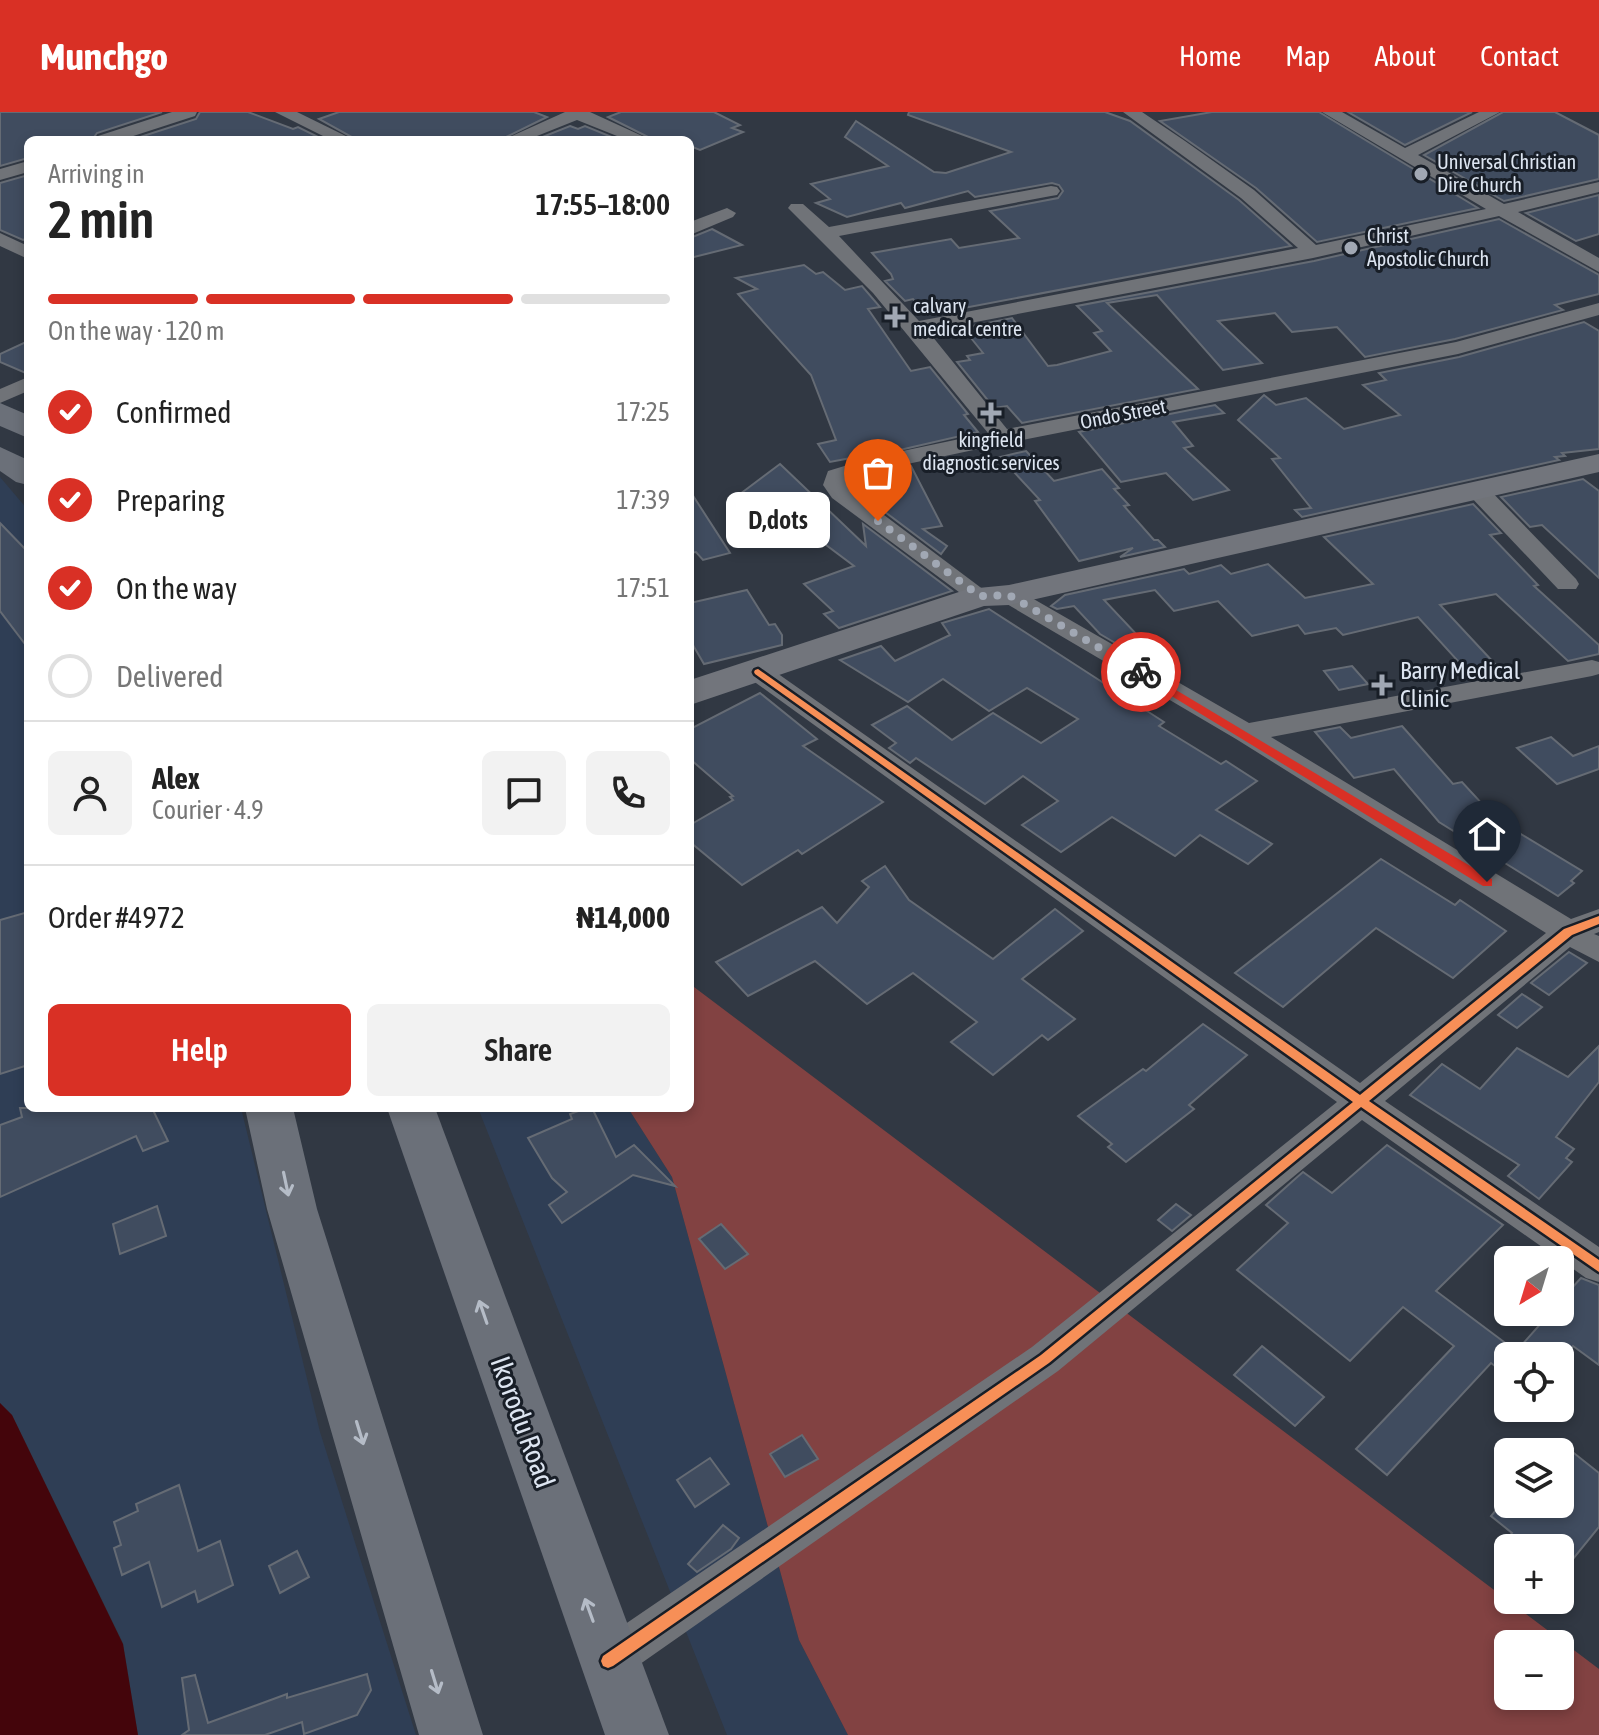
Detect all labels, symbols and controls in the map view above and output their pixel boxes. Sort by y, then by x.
text: Munchgo [40,35,168,78]
text: Home [1179,40,1241,72]
text: Map [1285,40,1330,72]
text: About [1374,40,1436,72]
text: Contact [1480,40,1559,72]
place label: Universal Christian Dire Church [1437,150,1576,196]
text: Arriving in [48,159,145,189]
marker: Universal Christian Dire Church [1412,165,1430,183]
text: 17:55–18:00 [535,187,670,221]
text: 2 min [48,189,154,249]
place label: Christ Apostolic Church [1367,224,1489,270]
marker: Christ Apostolic Church [1342,239,1360,257]
place label: calvary medical centre [913,294,1022,340]
marker: calvary medical centre [884,306,906,328]
text: On the way · 120 m [48,316,225,346]
icon: check [48,390,92,434]
street label: Ondo Street [1078,394,1168,433]
text: Confirmed [116,395,231,429]
text: 17:25 [616,397,670,427]
marker: kingfield diagnostic services [980,402,1002,424]
place label: kingfield diagnostic services [922,428,1060,474]
pin [844,439,912,521]
icon: bag [856,451,900,495]
icon: check [48,478,92,522]
text: Preparing [116,483,225,517]
text: 17:39 [616,485,670,515]
callout: D,dots [726,493,830,549]
text: D,dots [748,505,808,535]
icon: check [48,566,92,610]
text: On the way [116,571,237,605]
text: 17:51 [616,573,670,603]
courier [1101,632,1181,712]
icon: bike [1119,650,1163,694]
place label: Barry Medical Clinic [1400,657,1521,712]
text: Delivered [116,659,224,693]
marker: Barry Medical Clinic [1371,674,1393,696]
button: person [48,751,132,835]
button: chat [482,751,566,835]
button: phone [586,751,670,835]
text: Alex [152,761,200,795]
text: Courier · 4.9 [152,795,263,825]
pin [1453,800,1521,882]
icon: home [1465,812,1509,856]
text: Order #4972 [48,900,185,934]
text: ₦14,000 [576,900,670,934]
button: Help [48,1004,351,1096]
button: Share [367,1004,670,1096]
one-way arrow [279,1171,294,1197]
north arrow [1494,1246,1574,1326]
map controls [1494,1246,1574,1710]
one-way arrow [475,1300,490,1325]
button: locate [1494,1342,1574,1422]
street label: Ikorodu Road [484,1352,562,1492]
one-way arrow [353,1420,368,1446]
button: layers [1494,1438,1574,1518]
button: + [1494,1534,1574,1614]
one-way arrow [581,1598,596,1623]
button: − [1494,1630,1574,1710]
one-way arrow [428,1669,443,1695]

